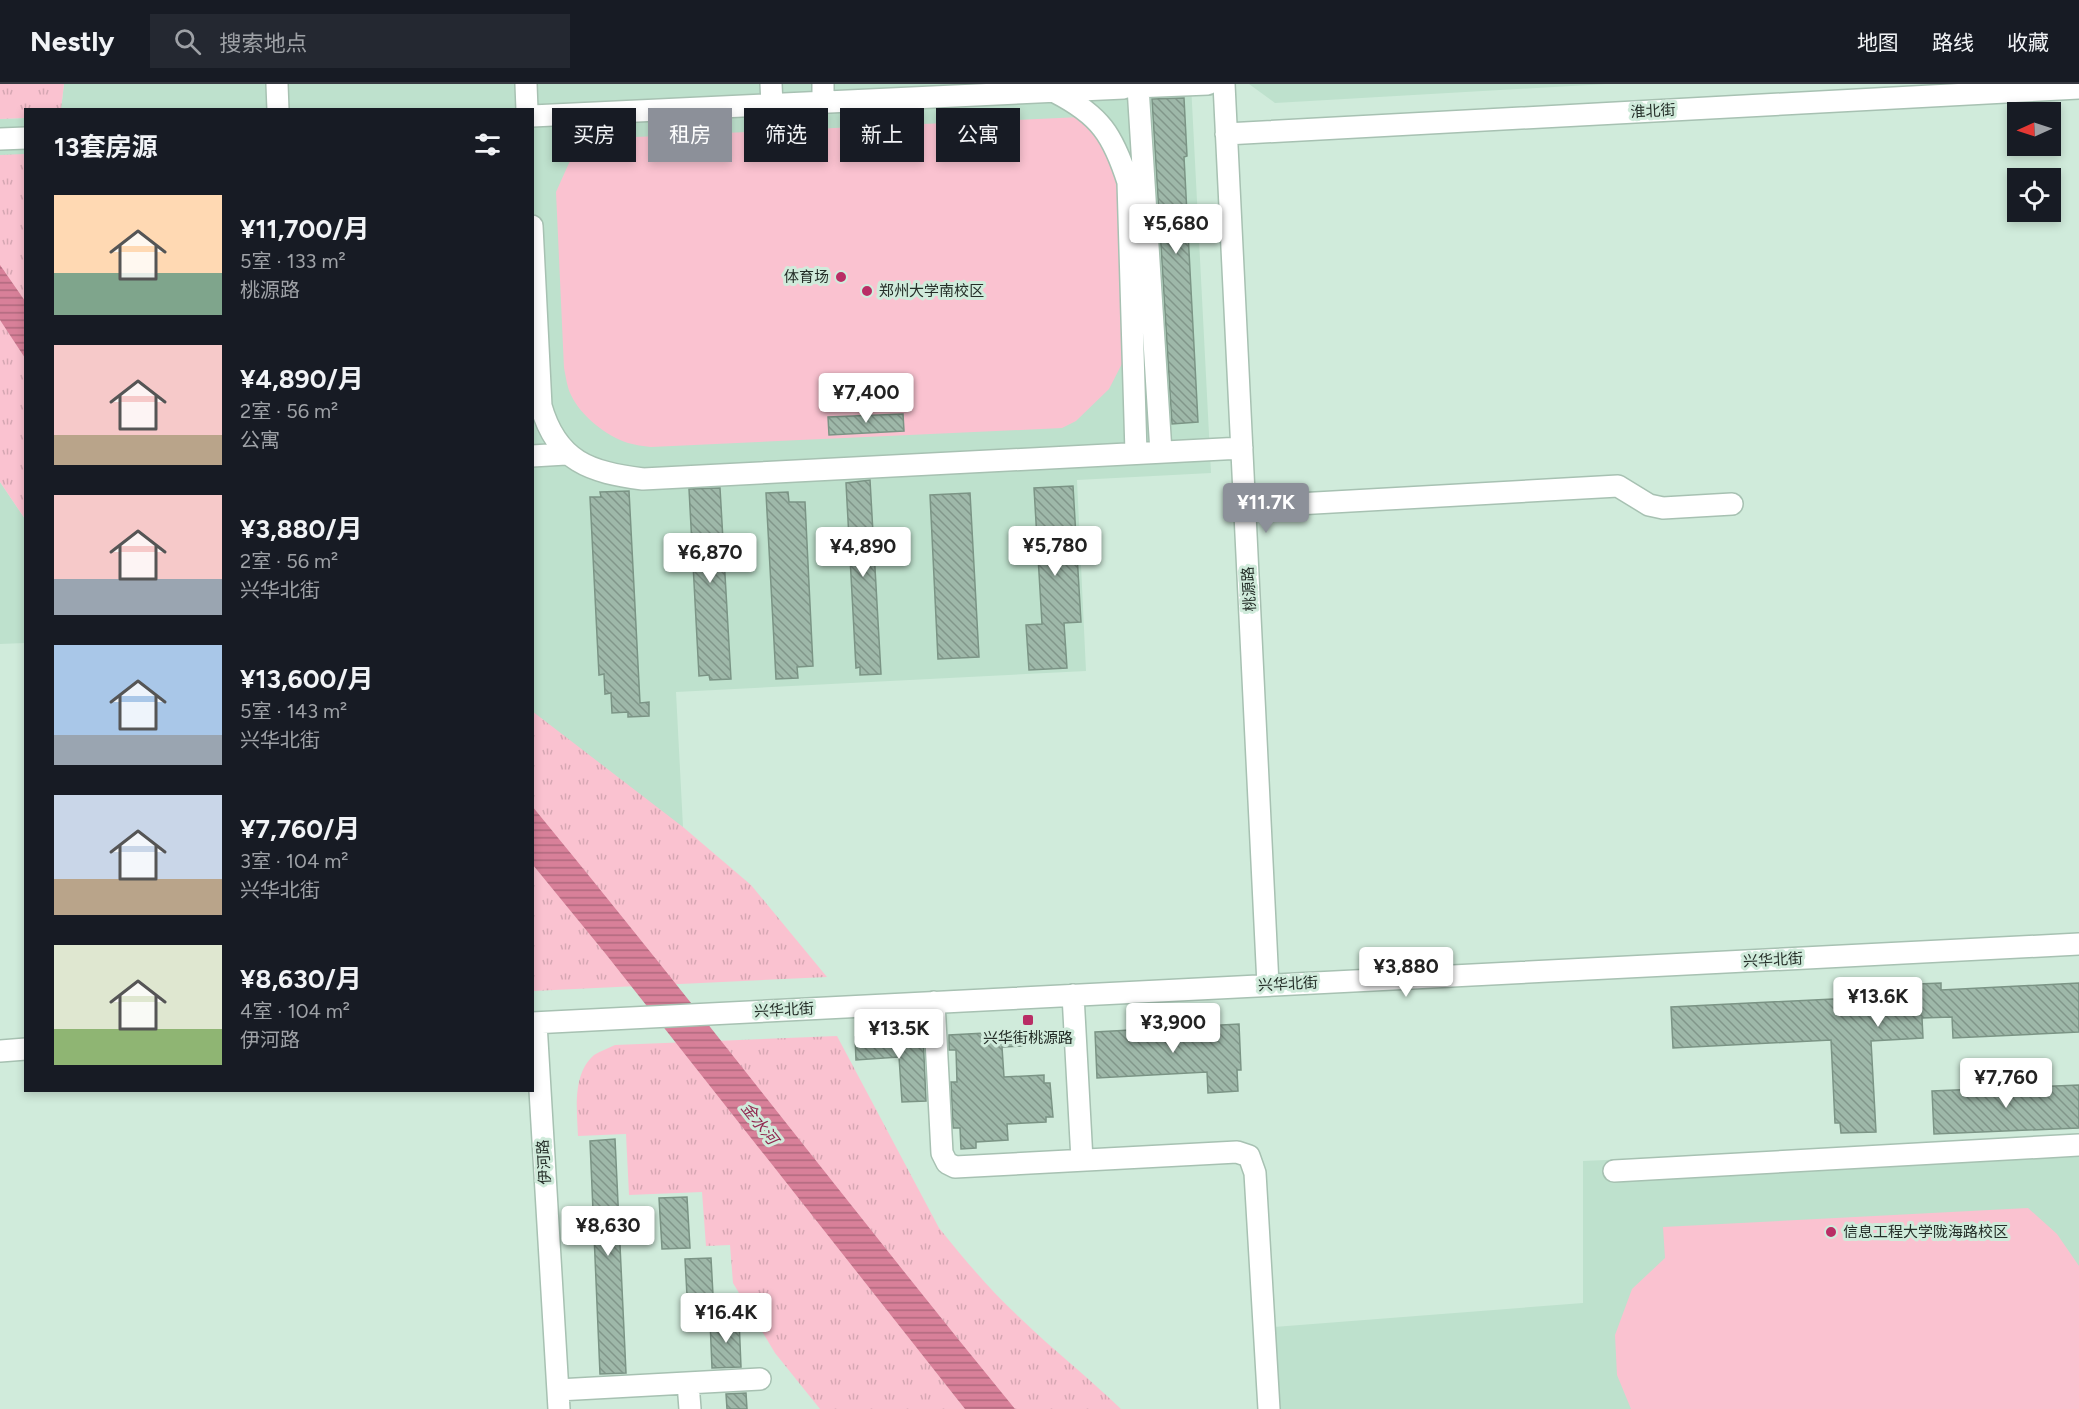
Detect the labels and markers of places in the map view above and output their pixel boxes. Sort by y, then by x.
pin: ¥5,680 [1127,204,1225,255]
place label: 体育场 [784,268,829,286]
marker: 体育场 [834,270,848,284]
place label: 郑州大学南校区 [879,282,984,300]
marker: 郑州大学南校区 [860,284,874,298]
pin: ¥7,400 [817,373,915,424]
pin: ¥11.7K [1217,483,1315,534]
pin: ¥5,780 [1006,526,1104,577]
pin: ¥4,890 [814,527,912,578]
pin: ¥6,870 [661,533,759,584]
pin: ¥3,880 [1357,947,1455,998]
pin: ¥13.6K [1829,977,1927,1028]
pin: ¥3,900 [1124,1003,1222,1054]
pin: ¥13.5K [850,1009,948,1060]
marker: 兴华街桃源路 [1021,1013,1035,1027]
place label: 兴华街桃源路 [983,1029,1073,1047]
pin: ¥7,760 [1957,1058,2055,1109]
pin: ¥8,630 [559,1206,657,1257]
place label: 信息工程大学陇海路校区 [1843,1223,2008,1241]
marker: 信息工程大学陇海路校区 [1824,1225,1838,1239]
pin: ¥16.4K [677,1293,775,1344]

